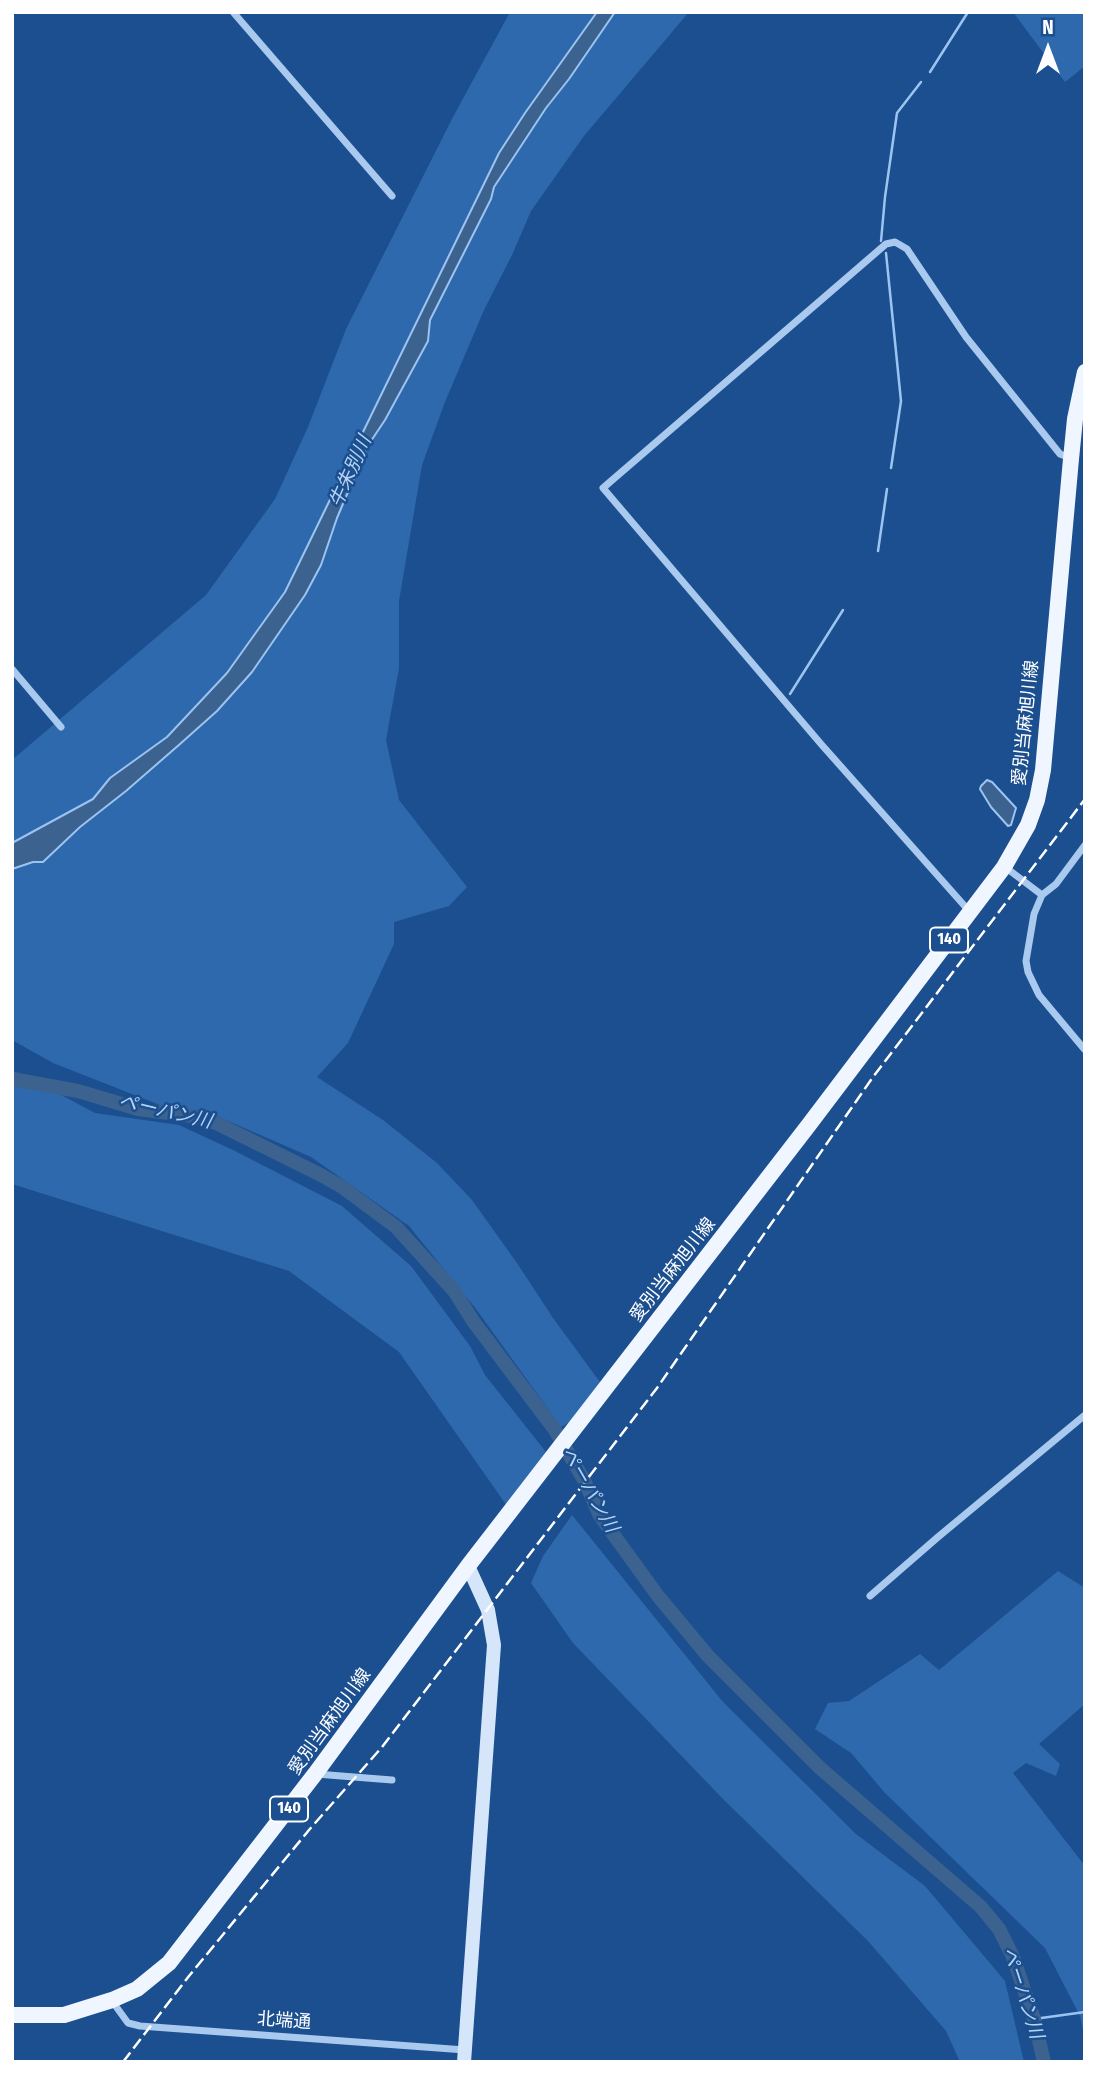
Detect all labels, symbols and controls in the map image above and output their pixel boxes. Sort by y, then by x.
north arrow [1013,14,1083,84]
text: N [1042,16,1054,39]
water label: 牛朱別川 [325,433,377,511]
street label: 愛別当麻旭川線 [1009,659,1043,787]
road number: 140 [930,928,968,952]
water label: ペーパン川 [116,1090,214,1134]
street label: 愛別当麻旭川線 [626,1214,720,1326]
water label: ペーパン川 [555,1443,623,1537]
street label: 愛別当麻旭川線 [284,1665,376,1779]
road number: 140 [270,1797,308,1822]
water label: ペーパン川 [996,1944,1048,2042]
street label: 北端通 [256,2008,312,2034]

